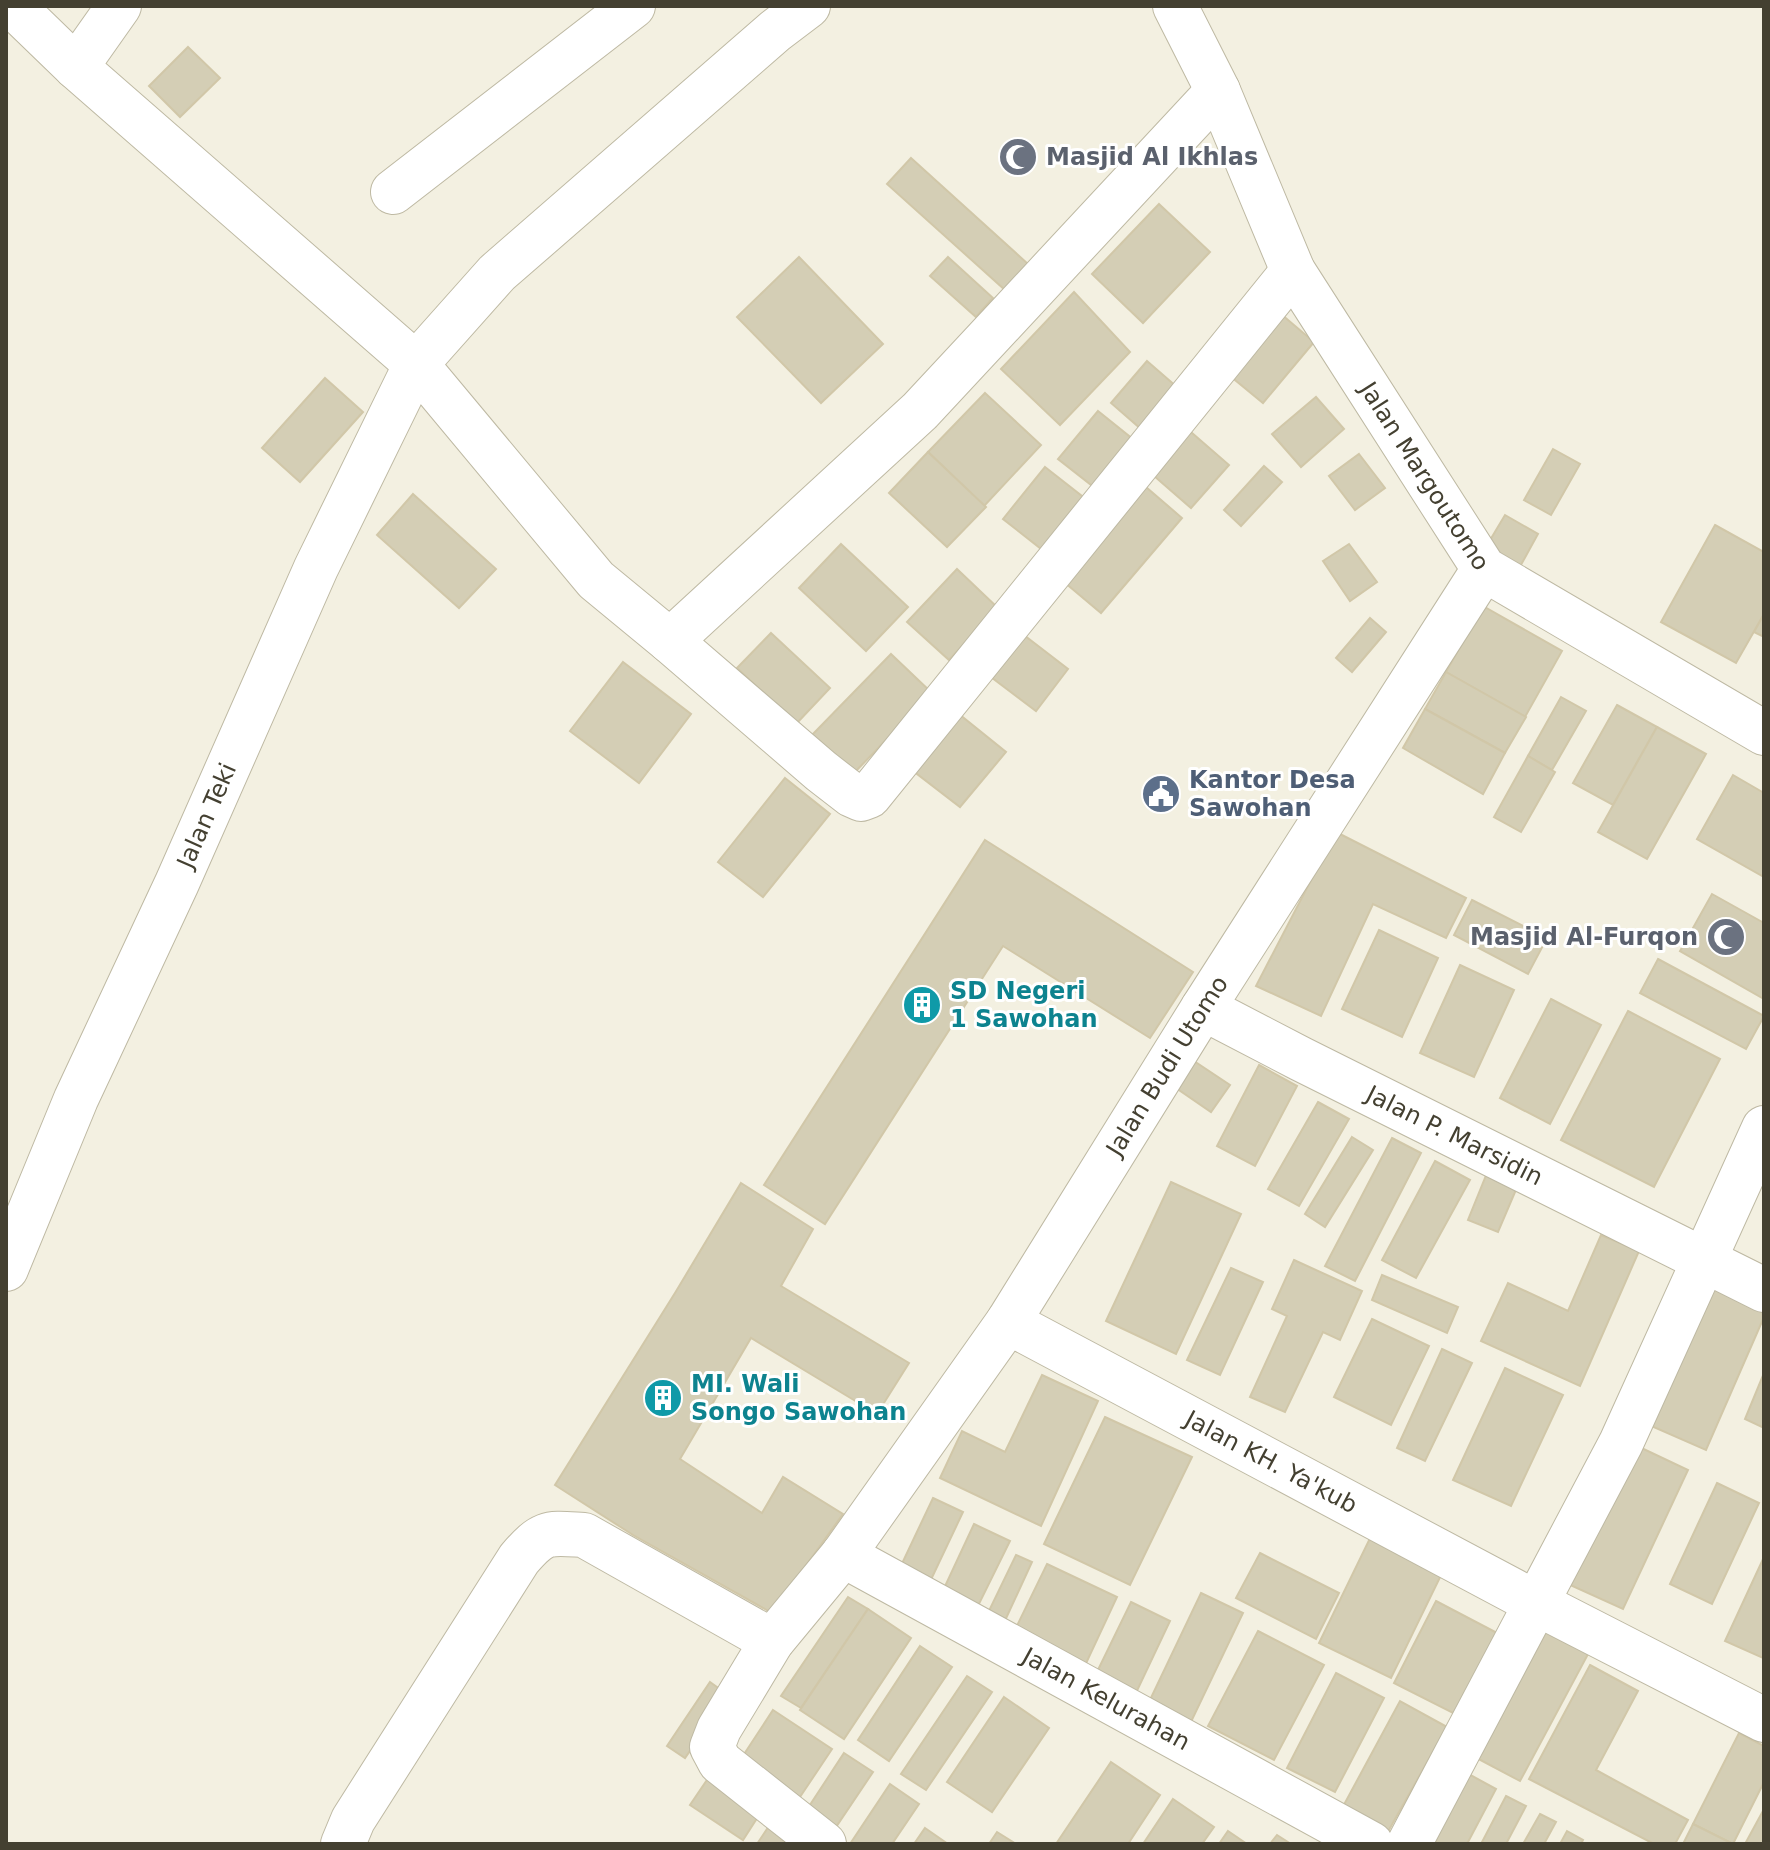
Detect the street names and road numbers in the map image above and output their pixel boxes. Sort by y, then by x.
street label: Jalan Margoutomo [1353,375,1495,576]
street label: Jalan Teki [171,759,242,874]
street label: Jalan Budi Utomo [1099,971,1234,1163]
street label: Jalan P. Marsidin [1360,1079,1547,1191]
street label: Jalan KH. Ya'kub [1178,1404,1362,1519]
street label: Jalan Kelurahan [1016,1641,1195,1756]

